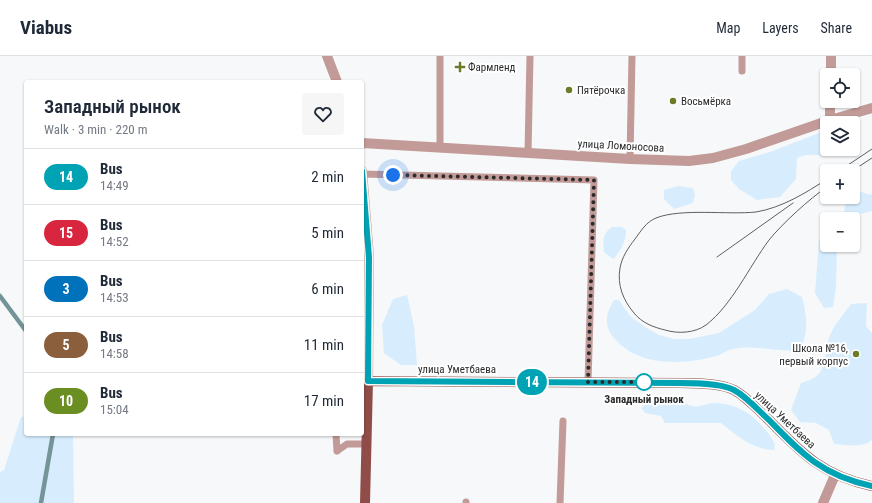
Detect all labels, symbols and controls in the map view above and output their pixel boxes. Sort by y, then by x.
text: Viabus [20,16,72,39]
text: Map [716,20,740,36]
text: Layers [762,20,799,36]
text: Share [821,20,852,36]
place label: Фармленд [468,61,516,74]
marker: Фармленд [455,62,465,72]
map controls [820,68,860,252]
button: locate [820,68,860,108]
place label: Пятёрочка [577,84,625,97]
marker: Пятёрочка [564,85,574,95]
button: heart [302,93,344,135]
text: Западный рынок [44,95,181,118]
place label: Восьмёрка [681,95,731,108]
marker: Восьмёрка [668,96,678,106]
button: layers [820,116,860,156]
text: Walk · 3 min · 220 m [44,122,148,137]
street label: улица Ломоносова [577,137,665,155]
text: Bus [100,160,123,178]
button: + [820,164,860,204]
your location [383,165,403,185]
text: 2 min [311,168,344,186]
text: 14 [59,169,73,185]
text: 14:49 [100,178,129,193]
button: − [820,212,860,252]
text: Bus [100,216,123,234]
text: 5 min [311,224,344,242]
text: 15 [59,225,73,241]
text: 14:52 [100,234,129,249]
text: Bus [100,272,123,290]
text: 6 min [311,280,344,298]
text: 3 [62,281,70,297]
text: 14:53 [100,290,129,305]
text: Bus [100,328,123,346]
text: 11 min [304,336,344,354]
text: 5 [62,337,70,353]
place label: Школа №16, первый корпус [779,342,848,368]
text: 14:58 [100,346,129,361]
marker: Школа №16, первый корпус [851,349,861,359]
street label: улица Уметбаева [418,363,496,376]
line badge: 14 [514,369,550,395]
marker: Западный рынок [635,373,653,391]
text: 14 [525,374,539,390]
text: Bus [100,384,123,402]
street label: улица Уметбаева [752,389,818,451]
text: 17 min [304,392,344,410]
text: 10 [59,393,73,409]
place label: Западный рынок [604,393,684,406]
text: 15:04 [100,402,129,417]

